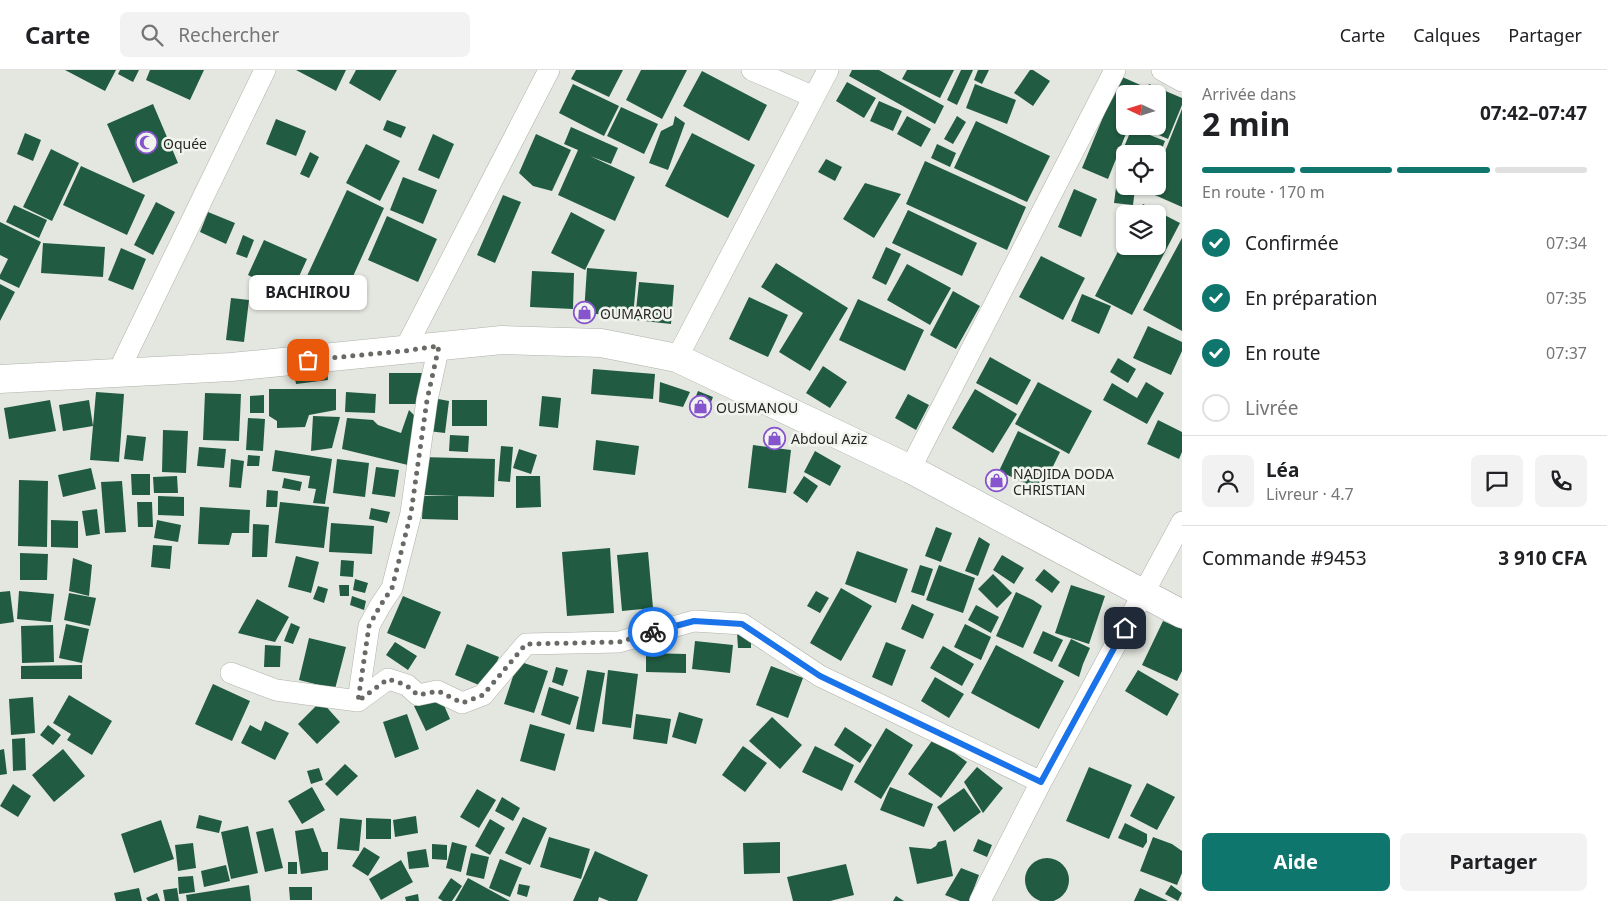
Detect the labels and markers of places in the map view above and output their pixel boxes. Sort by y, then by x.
mosque icon: Oquée [135,131,159,155]
place label: Oquée [163,134,207,153]
callout: BACHIROU [249,275,367,310]
shop icon: OUMAROU [572,301,596,325]
place label: OUMAROU [600,304,673,323]
pin [287,339,329,381]
shop icon: OUSMANOU [688,395,712,419]
place label: OUSMANOU [716,398,798,417]
shop icon: Abdoul Aziz [763,426,787,450]
place label: Abdoul Aziz [791,429,868,448]
place label: NADJIDA DODA CHRISTIAN [1013,464,1114,499]
shop icon: NADJIDA DODA CHRISTIAN [985,469,1009,493]
pin [1104,607,1146,649]

